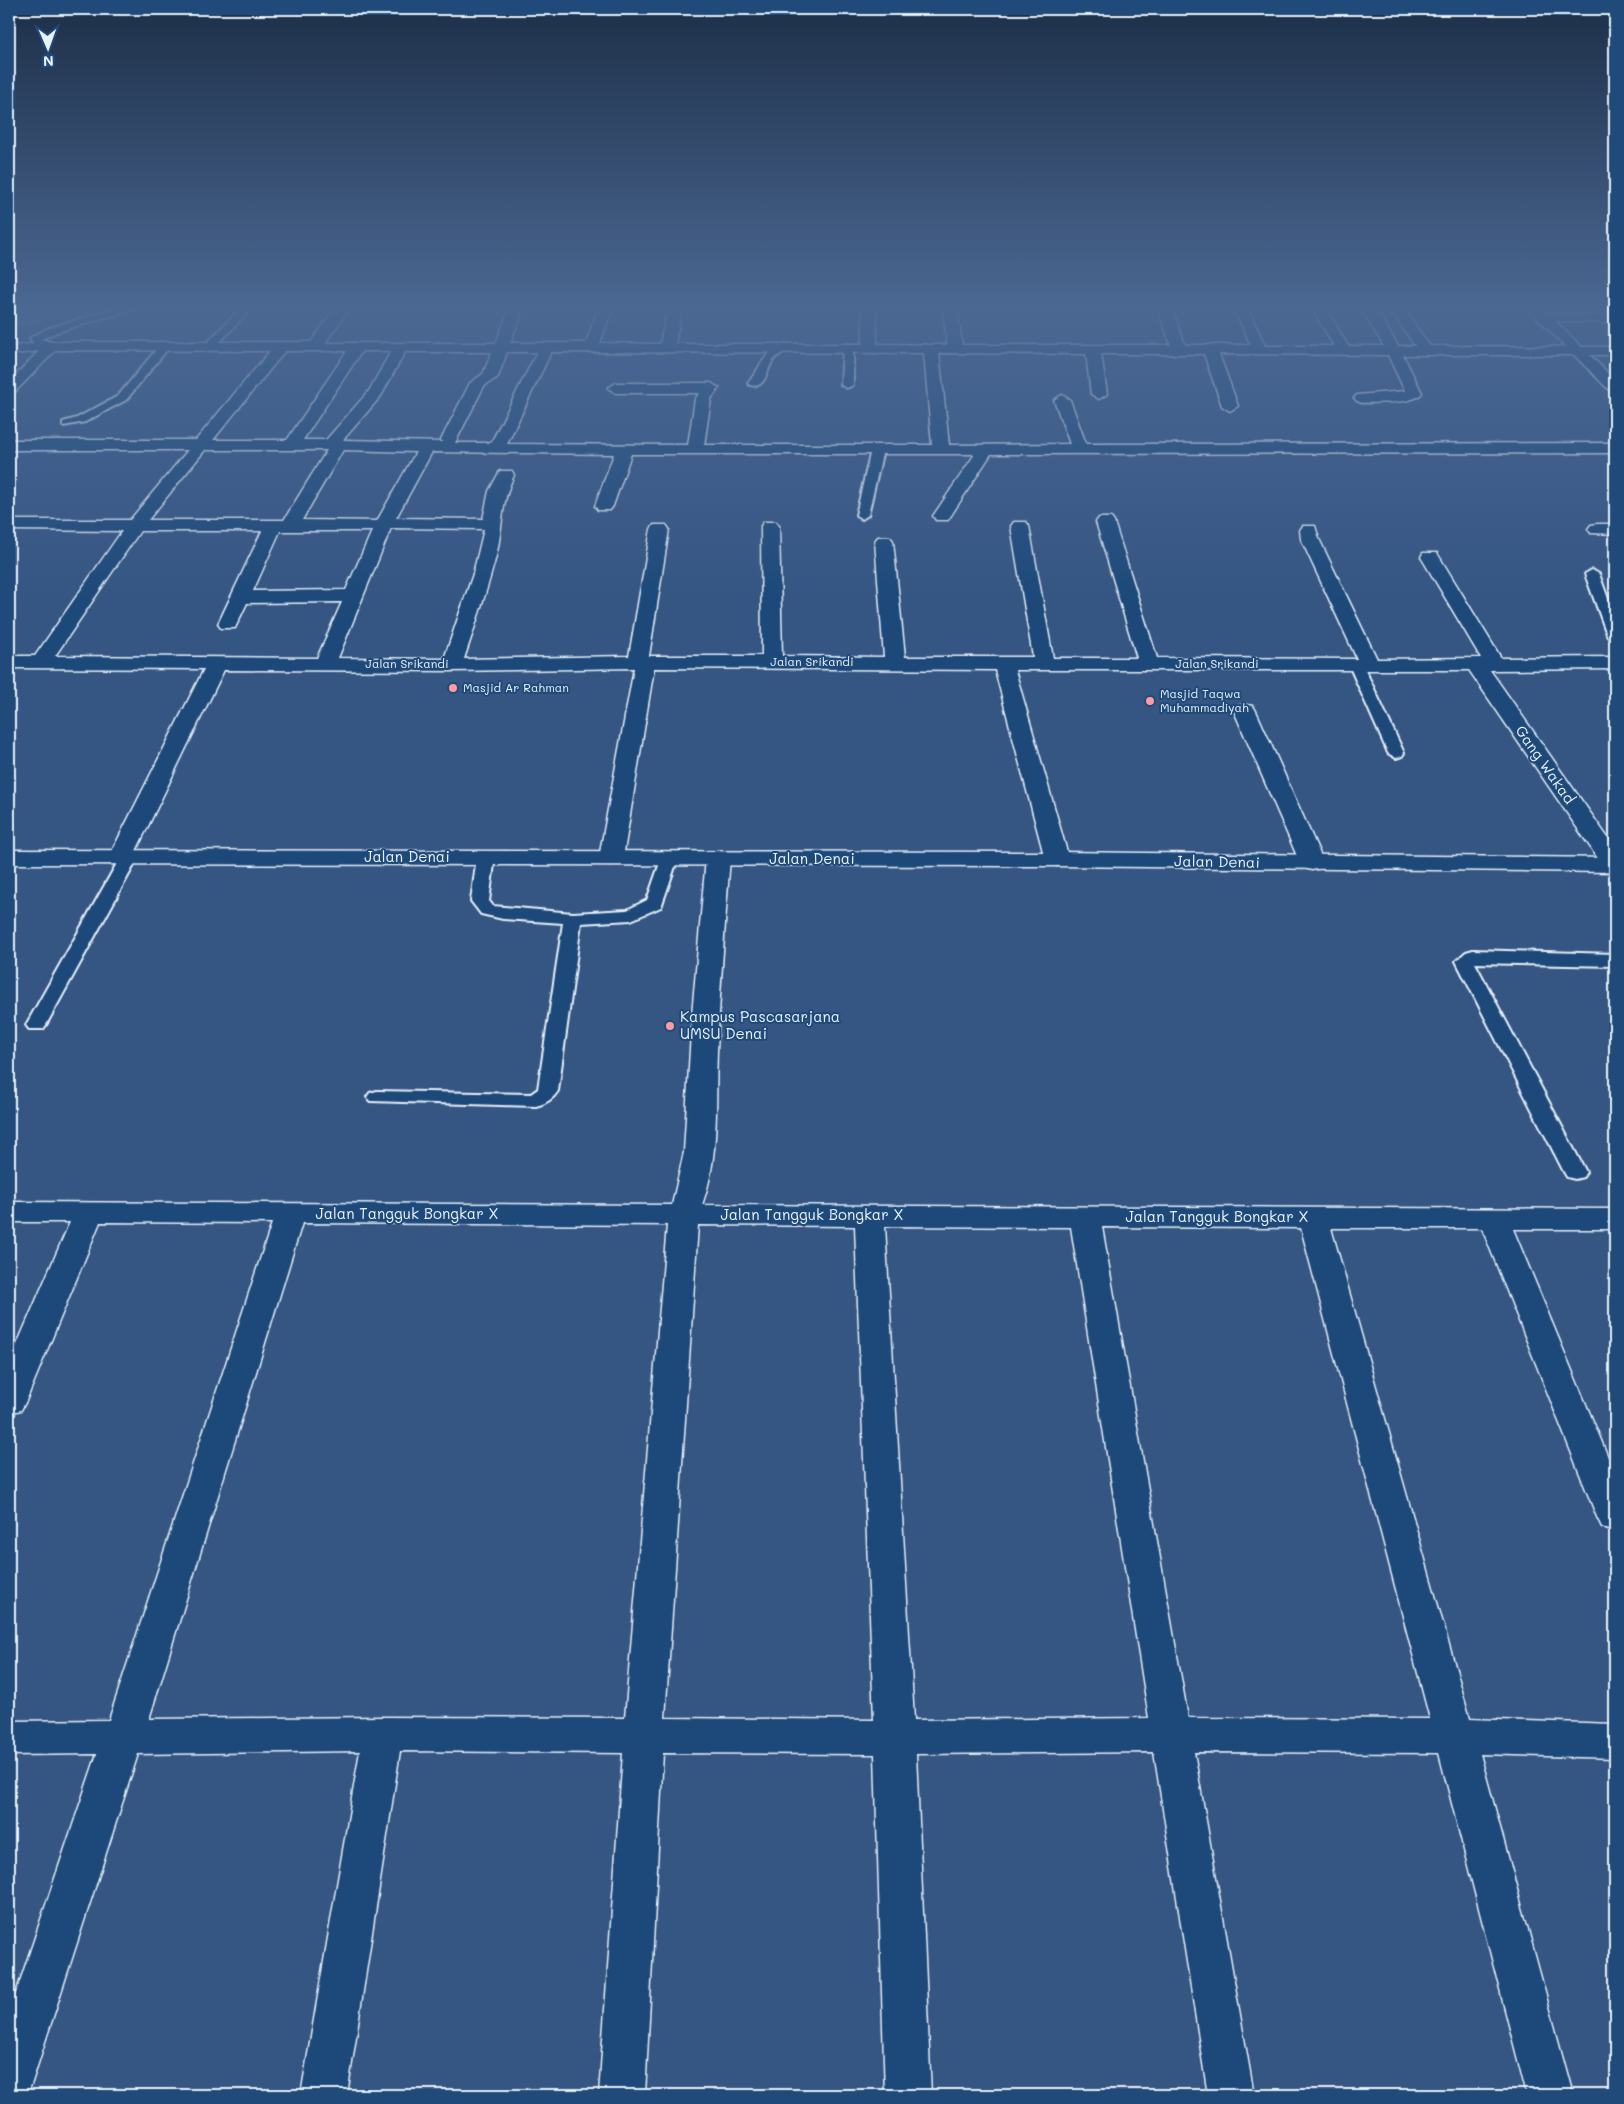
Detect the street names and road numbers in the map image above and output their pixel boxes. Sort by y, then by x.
street label: Jalan Srikandi [770,653,854,669]
street label: Jalan Srikandi [365,655,449,671]
street label: Jalan Srikandi [1175,655,1259,671]
street label: Gang Wakad [1511,721,1580,808]
street label: Jalan Denai [364,846,450,866]
street label: Jalan Denai [769,848,855,868]
street label: Jalan Denai [1174,850,1260,872]
street label: Jalan Tangguk Bongkar X [315,1203,499,1223]
street label: Jalan Tangguk Bongkar X [720,1204,904,1224]
street label: Jalan Tangguk Bongkar X [1125,1206,1309,1226]

